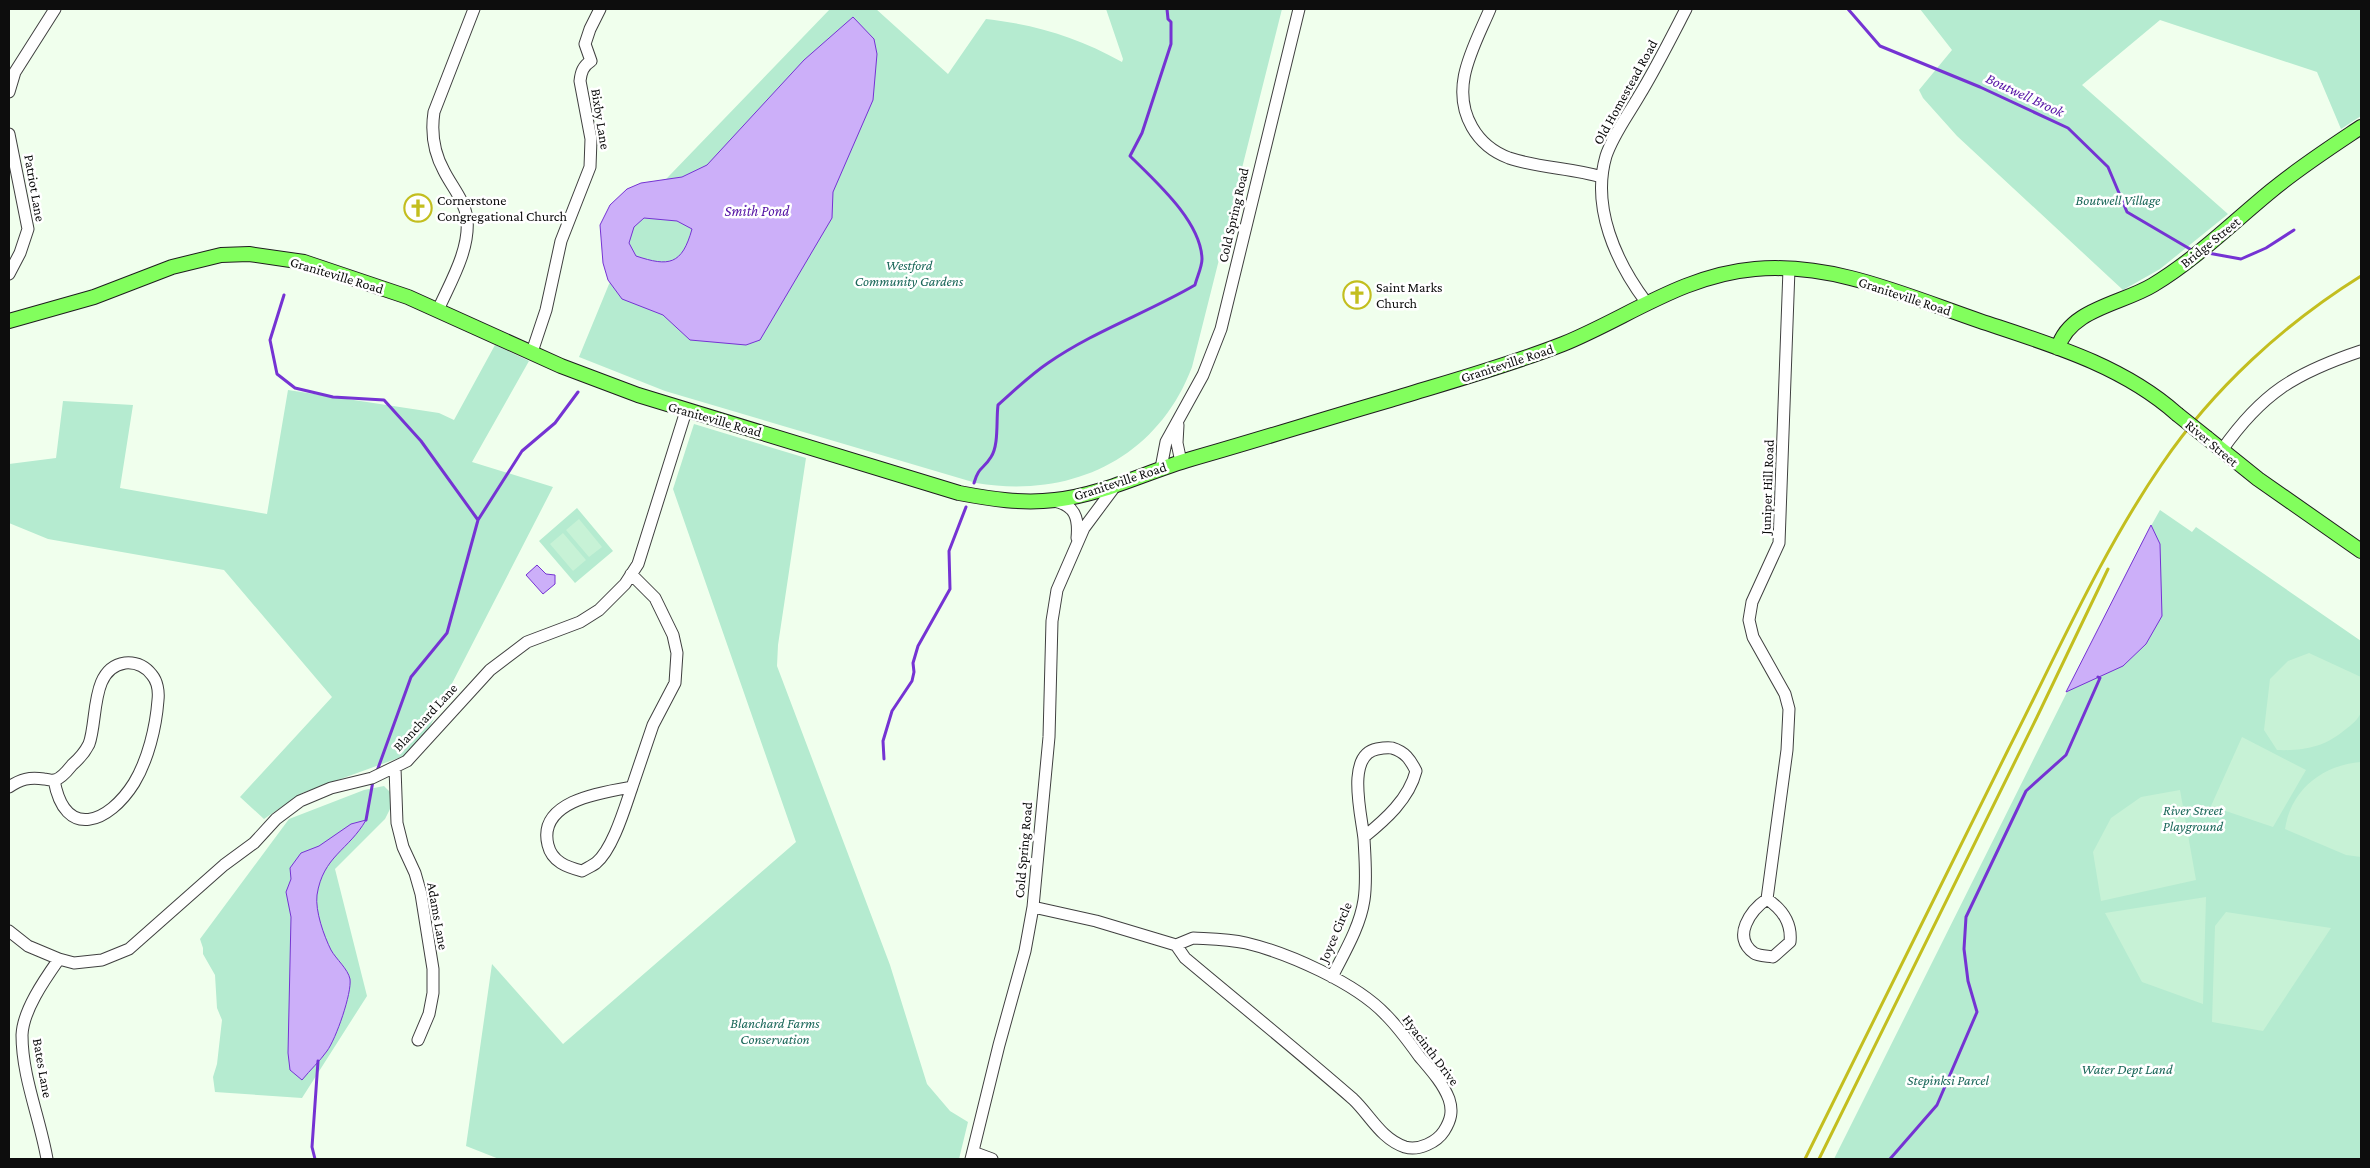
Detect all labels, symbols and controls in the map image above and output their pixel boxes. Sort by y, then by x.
street label: Old Homestead Road [1589,36,1661,147]
water label: Boutwell Brook [1983,70,2068,121]
street label: Bixby Lane [588,88,614,150]
street label: Patriot Lane [21,153,49,223]
street label: Cold Spring Road [1214,166,1252,264]
place label: Cornerstone Congregational Church [437,192,568,224]
park label: Boutwell Village [2076,192,2161,208]
church icon: Cornerstone Congregational Church [403,193,433,223]
water label: Smith Pond [725,203,790,219]
street label: Bridge Street [2177,213,2243,271]
street label: Graniteville Road [288,253,386,297]
park label: Westford Community Gardens [855,257,964,289]
street label: Graniteville Road [1857,273,1954,319]
place label: Saint Marks Church [1376,279,1443,311]
church icon: Saint Marks Church [1342,280,1372,310]
street label: Graniteville Road [1459,340,1556,386]
street label: Graniteville Road [666,398,764,440]
street label: River Street [2182,416,2242,470]
street label: Juniper Hill Road [1757,439,1777,537]
street label: Graniteville Road [1072,458,1169,504]
street label: Blanchard Lane [390,680,460,754]
street label: Cold Spring Road [1011,801,1035,899]
park label: River Street Playground [2163,802,2224,834]
street label: Adams Lane [424,881,452,951]
street label: Joyce Circle [1314,899,1355,966]
street label: Hyacinth Drive [1399,1012,1463,1088]
park label: Blanchard Farms Conservation [730,1015,820,1047]
street label: Bates Lane [30,1037,56,1099]
park label: Water Dept Land [2081,1061,2173,1077]
park label: Stepinksi Parcel [1907,1072,1990,1088]

